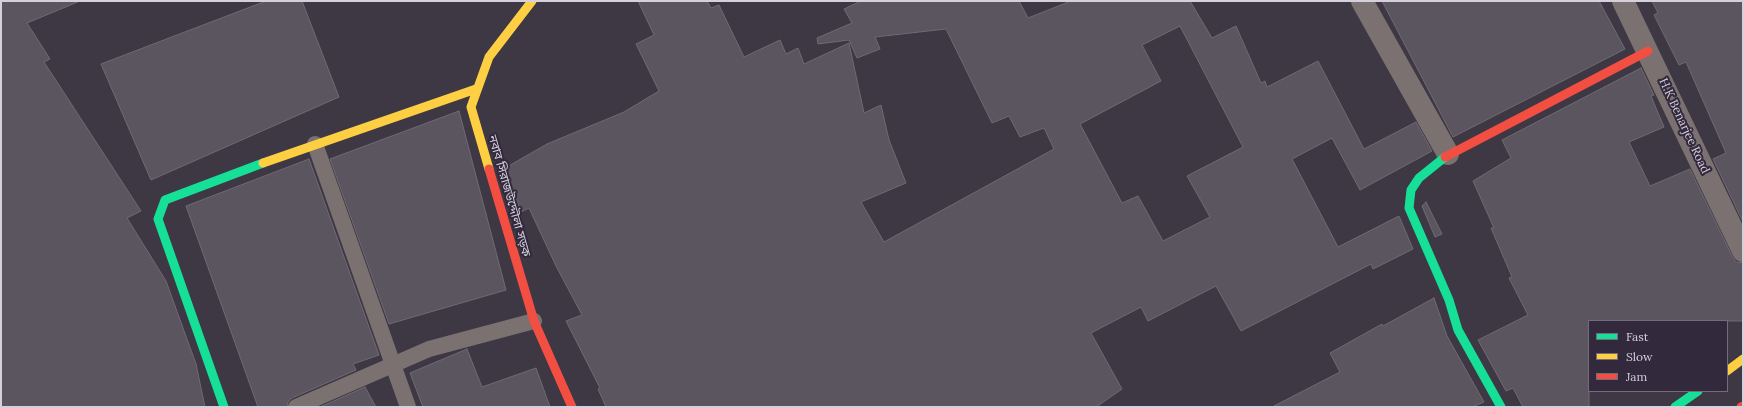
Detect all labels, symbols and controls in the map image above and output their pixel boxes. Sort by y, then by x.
street label: H.K Benarjee Road [1656,76,1712,176]
street label: নবাব সিরাজউদ্দৌলা সড়ক [485,134,533,258]
legend [1588,320,1728,392]
text: Fast [1626,329,1649,344]
text: Slow [1626,349,1653,364]
text: Jam [1626,369,1647,384]

